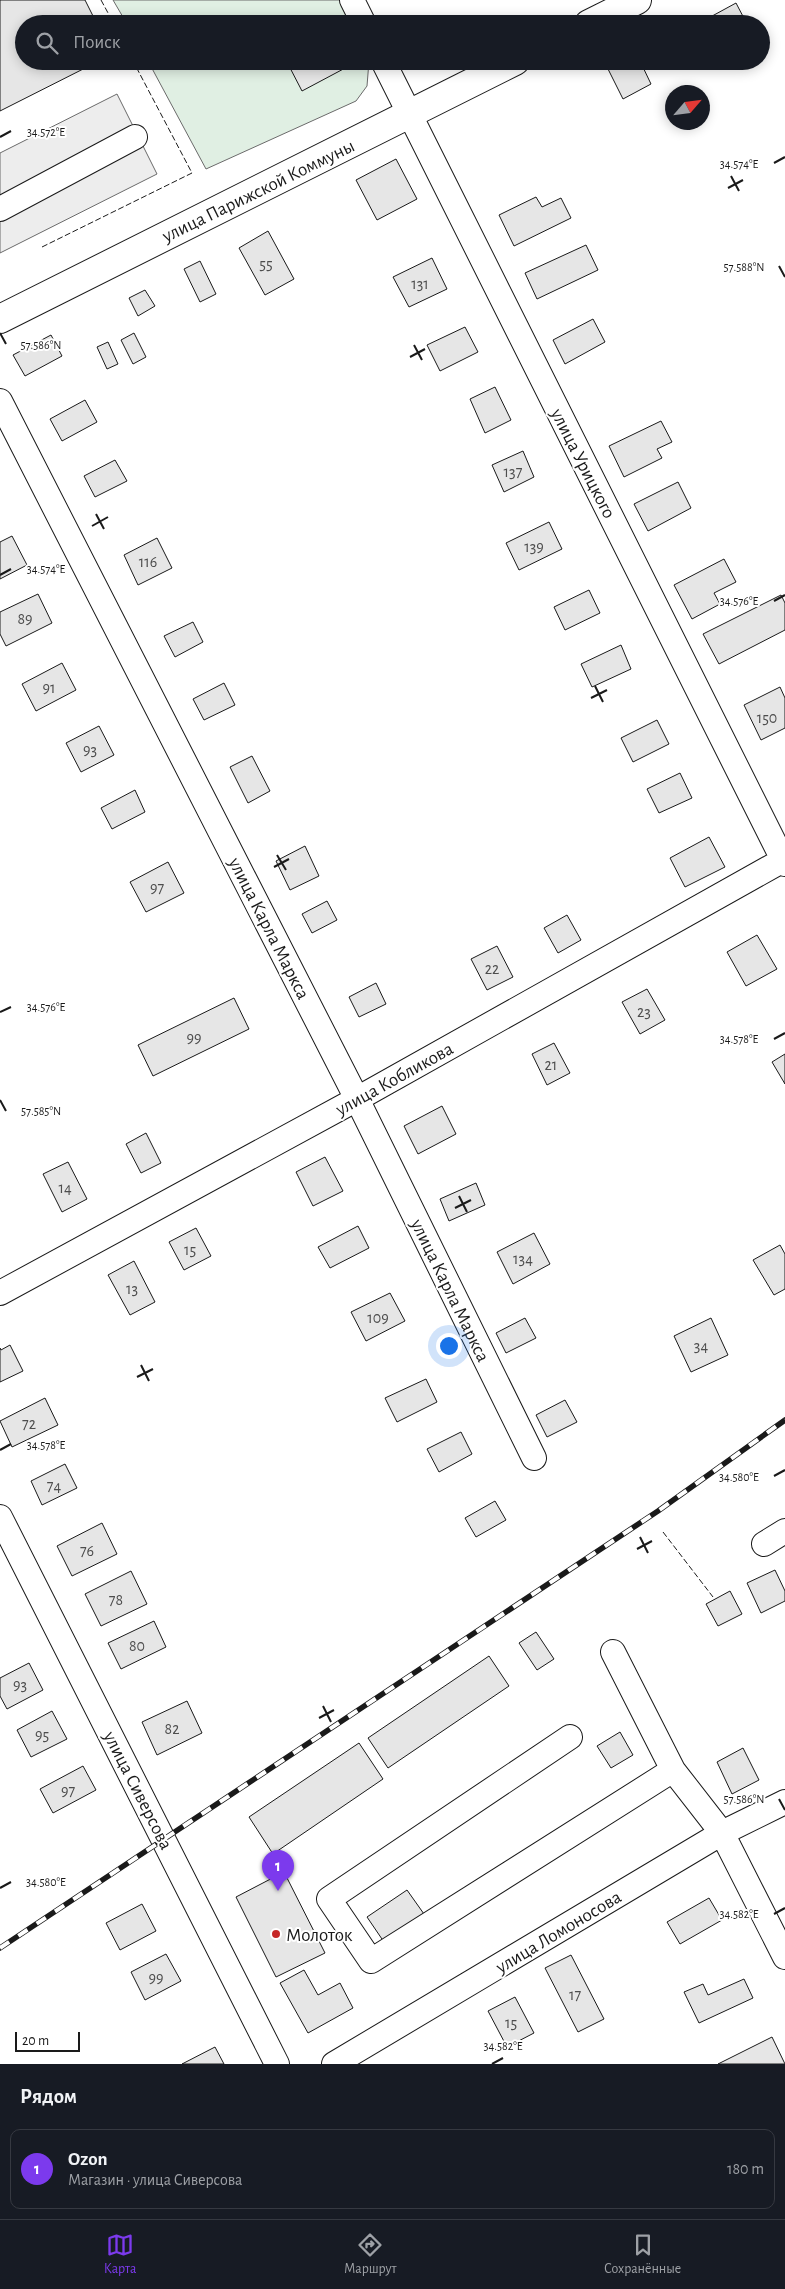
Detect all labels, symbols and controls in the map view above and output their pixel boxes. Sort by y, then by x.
search box [15,15,770,70]
icon: search [33,29,61,57]
text: Поиск [73,33,120,52]
north arrow [665,85,710,130]
text: 34.572°E [27,126,65,138]
street label: улица Парижской Коммуны [159,136,358,247]
text: 34.574°E [720,158,758,170]
house number: 55 [259,256,273,272]
text: 57.588°N [724,261,764,273]
house number: 131 [411,276,429,292]
text: 57.586°N [21,339,61,351]
street label: улица Урицкого [546,405,618,522]
house number: 137 [504,464,523,480]
house number: 139 [524,539,544,555]
house number: 116 [139,554,157,570]
text: 34.574°E [27,563,65,575]
text: 34.576°E [720,595,758,607]
house number: 89 [17,611,33,627]
house number: 91 [42,680,56,696]
house number: 150 [757,710,777,726]
house number: 93 [83,742,97,758]
street label: улица Карла Маркса [224,854,313,1003]
house number: 97 [150,880,164,896]
house number: 22 [485,961,499,977]
text: 34.576°E [27,1001,65,1013]
house number: 23 [637,1004,651,1020]
house number: 99 [186,1030,202,1046]
text: 34.578°E [720,1033,758,1045]
street label: улица Кобликова [332,1039,457,1120]
house number: 21 [545,1057,557,1073]
text: 57.585°N [21,1105,61,1117]
house number: 14 [58,1180,72,1196]
street label: улица Карла Маркса [406,1215,493,1365]
house number: 15 [184,1242,196,1258]
house number: 134 [513,1251,533,1267]
house number: 13 [126,1281,138,1297]
house number: 109 [367,1310,389,1326]
your location [436,1333,462,1359]
house number: 34 [694,1338,708,1354]
house number: 72 [22,1416,36,1432]
text: 34.578°E [27,1439,65,1451]
text: 34.580°E [719,1471,759,1483]
house number: 74 [47,1478,61,1494]
house number: 76 [80,1543,94,1559]
house number: 78 [109,1592,123,1608]
house number: 80 [129,1638,145,1654]
house number: 93 [13,1677,27,1693]
house number: 82 [165,1721,179,1737]
house number: 95 [35,1727,49,1743]
street label: улица Сиверсова [99,1728,176,1853]
house number: 97 [61,1783,75,1799]
text: 57.586°N [724,1793,764,1805]
pin: 1 [262,1850,294,1891]
text: 34.580°E [26,1876,66,1888]
street label: улица Ломоносова [492,1887,625,1978]
text: 34.582°E [720,1908,759,1920]
place label: Молоток [286,1926,353,1945]
marker: Молоток [270,1928,282,1940]
house number: 99 [148,1970,164,1986]
house number: 17 [569,1987,581,2003]
house number: 15 [505,2015,517,2031]
scale bar [15,2029,80,2052]
text: 20 m [22,2034,49,2048]
text: 34.582°E [484,2040,523,2052]
text: Рядом [20,2086,77,2107]
text: Ozon [68,2150,107,2169]
text: 1 [34,2161,40,2177]
text: 180 m [727,2161,764,2177]
text: Магазин · улица Сиверсова [68,2172,242,2188]
tab: Карта [104,2231,137,2278]
tab: Маршрут [344,2231,397,2278]
tab: Сохранённые [604,2231,681,2278]

